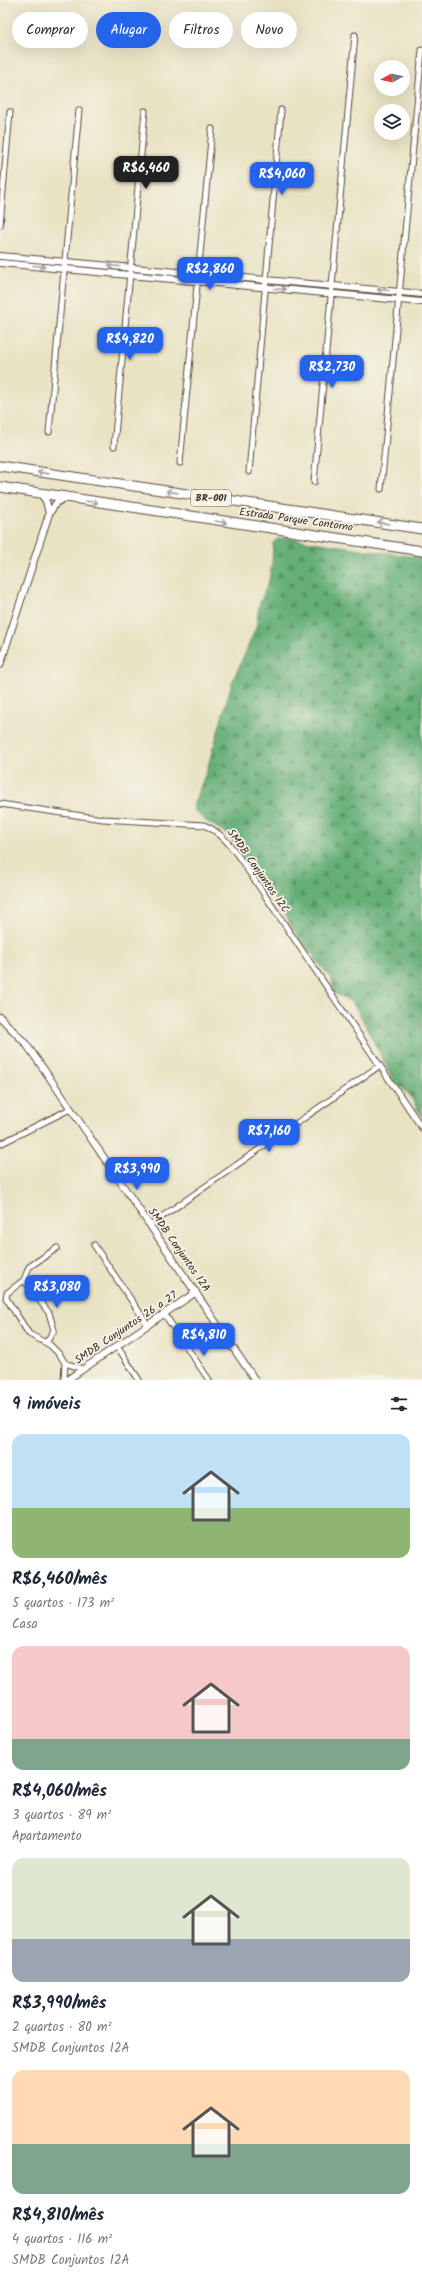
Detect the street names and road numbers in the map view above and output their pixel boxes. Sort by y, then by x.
road number: BR-001 [191,490,231,506]
street label: Estrada Parque Contorno [238,503,354,537]
street label: SMDB Conjuntos 12C [222,825,294,917]
street label: SMDB Conjuntos 12A [143,1204,215,1296]
street label: SMDB Conjuntos 26 a 27 [71,1286,182,1369]

